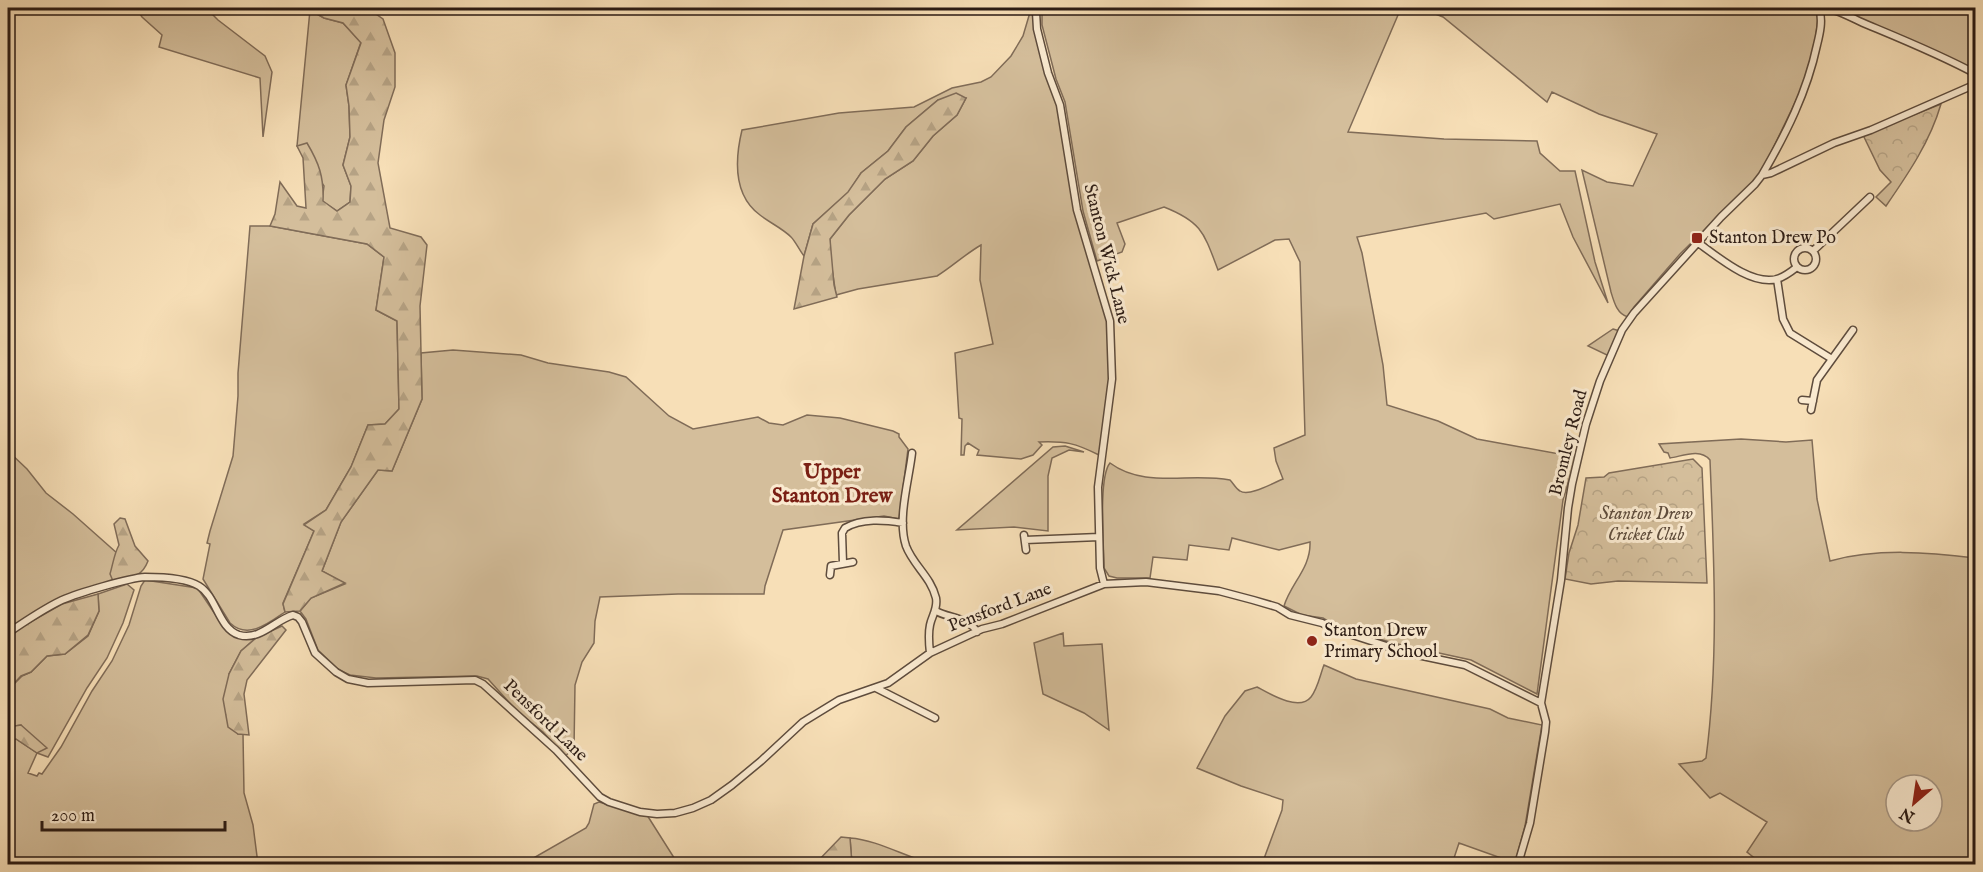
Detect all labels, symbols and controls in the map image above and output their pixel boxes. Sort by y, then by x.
street label: Stanton Wick Lane [1077,182,1135,326]
place label: Stanton Drew Po [1709,227,1836,250]
marker: Stanton Drew Po [1690,231,1704,245]
street label: Bromley Road [1545,387,1593,499]
district label: Upper Stanton Drew [772,459,893,510]
park label: Stanton Drew Cricket Club [1599,503,1693,547]
street label: Pensford Lane [945,578,1055,638]
place label: Stanton Drew Primary School [1324,620,1438,664]
marker: Stanton Drew Primary School [1305,634,1319,648]
street label: Pensford Lane [498,675,592,767]
north arrow [1884,773,1944,833]
scale bar [42,794,225,832]
text: N [1897,802,1919,827]
text: 200 m [51,805,95,828]

